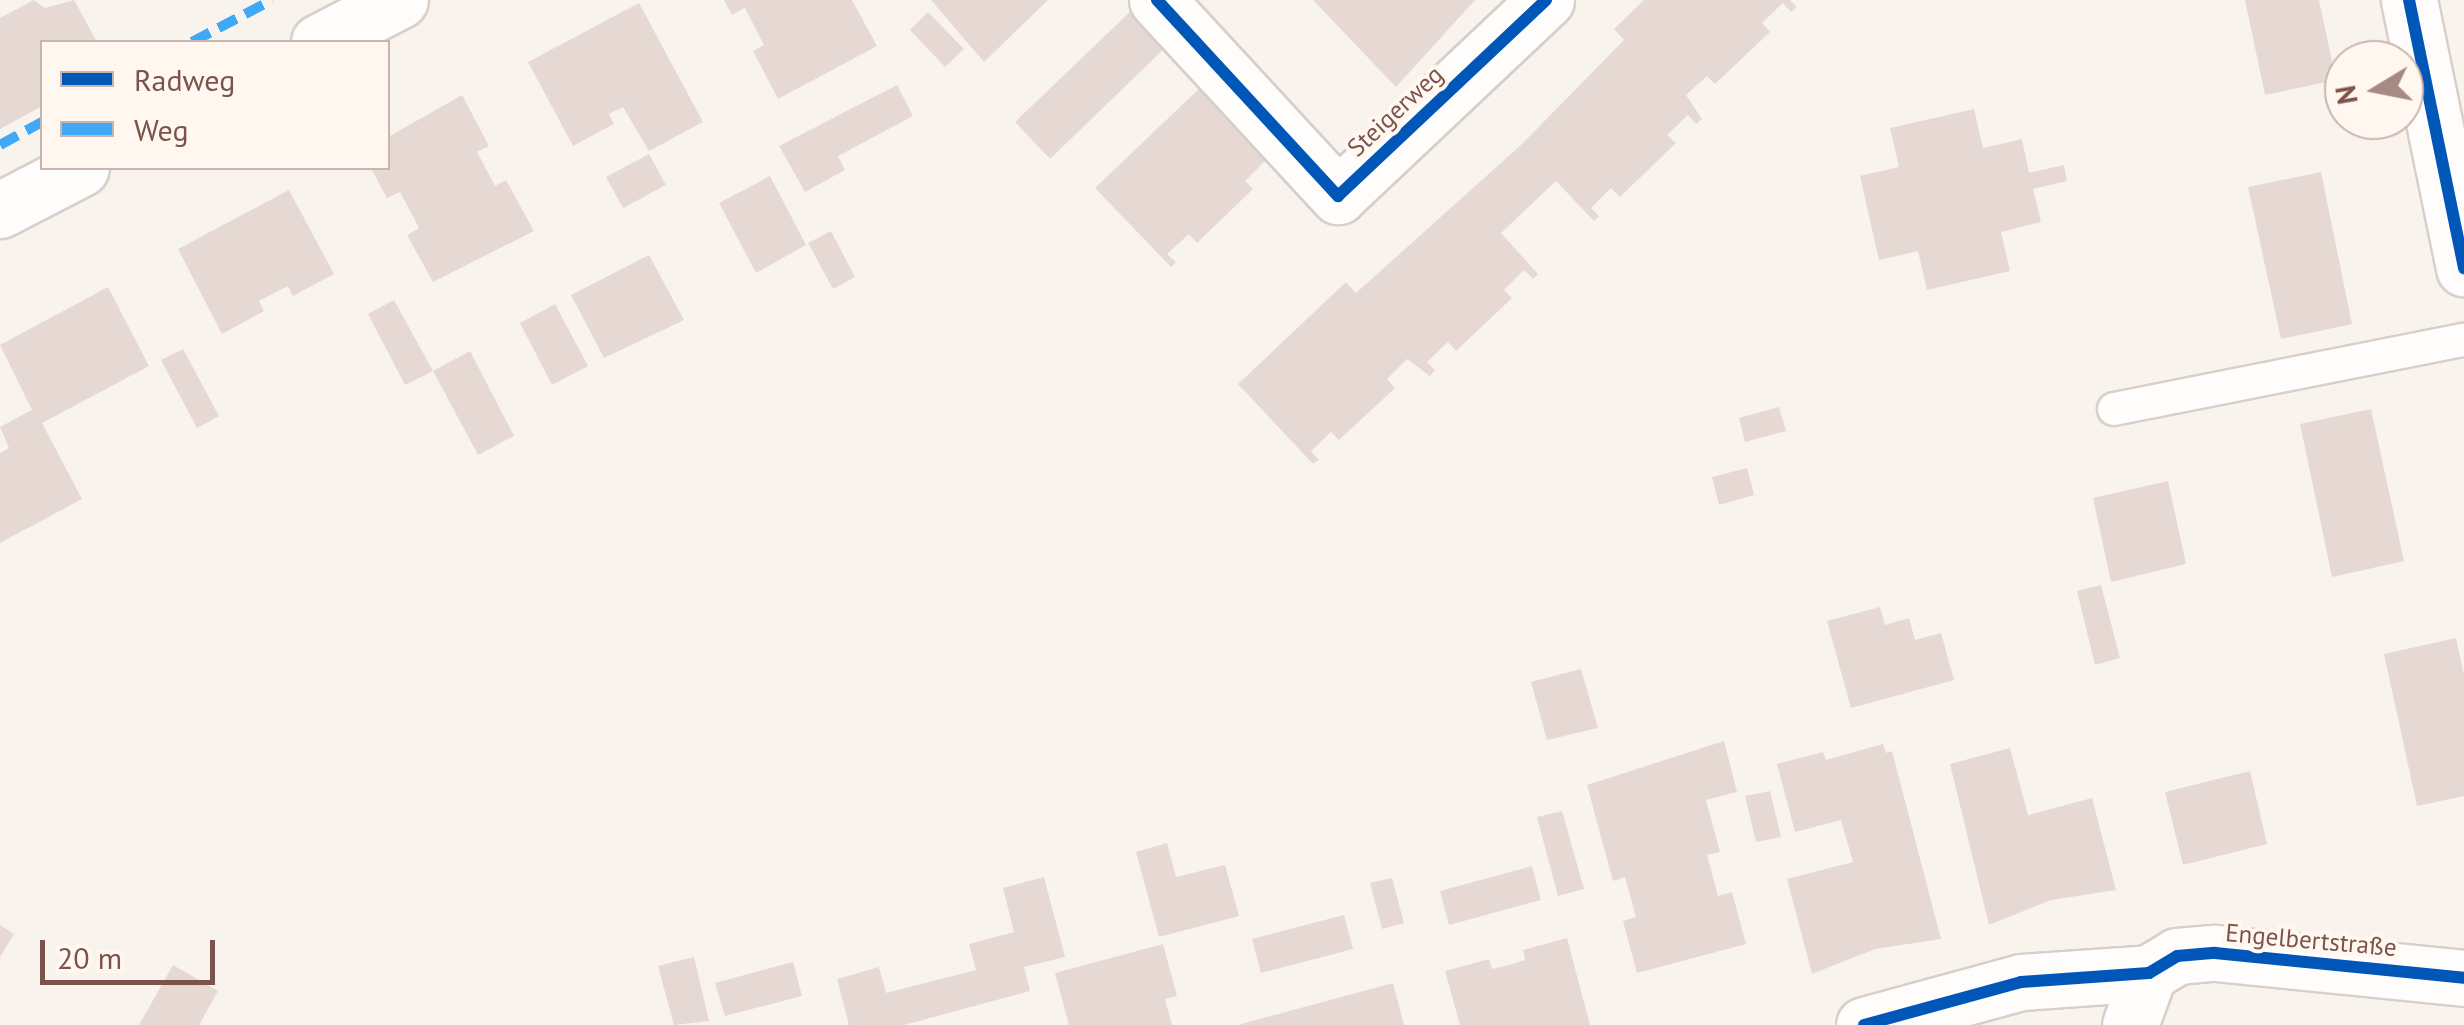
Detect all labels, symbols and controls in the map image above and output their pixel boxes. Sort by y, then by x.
legend [40,40,390,170]
north arrow [2324,40,2424,140]
street label: Steigerweg [1341,59,1449,163]
text: Radweg [134,60,235,99]
text: N [2326,83,2366,107]
text: Weg [134,110,189,149]
street label: Engelbertstraße [2224,918,2398,962]
scale bar [45,920,220,982]
text: 20 m [57,938,122,977]

